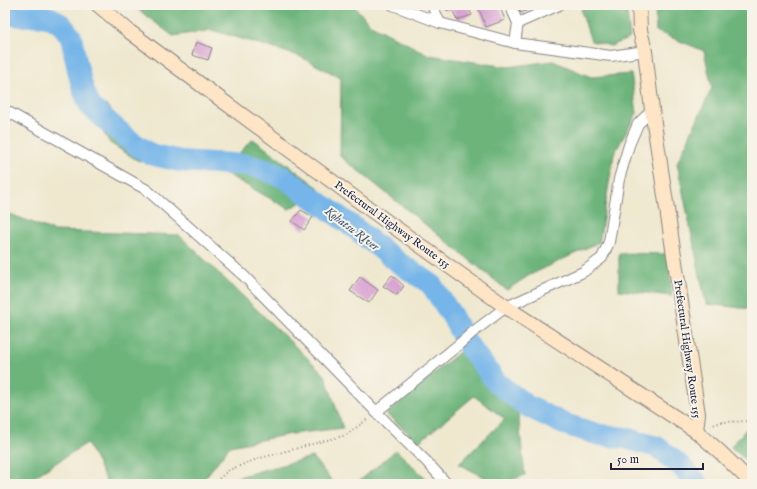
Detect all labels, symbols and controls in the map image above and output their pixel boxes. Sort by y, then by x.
street label: Prefectural Highway Route 155 [331,178,453,272]
water label: Kohatsu RIver [321,203,383,255]
street label: Prefectural Highway Route 155 [670,279,704,419]
scale bar [611,445,703,471]
text: 50 m [617,452,639,467]

